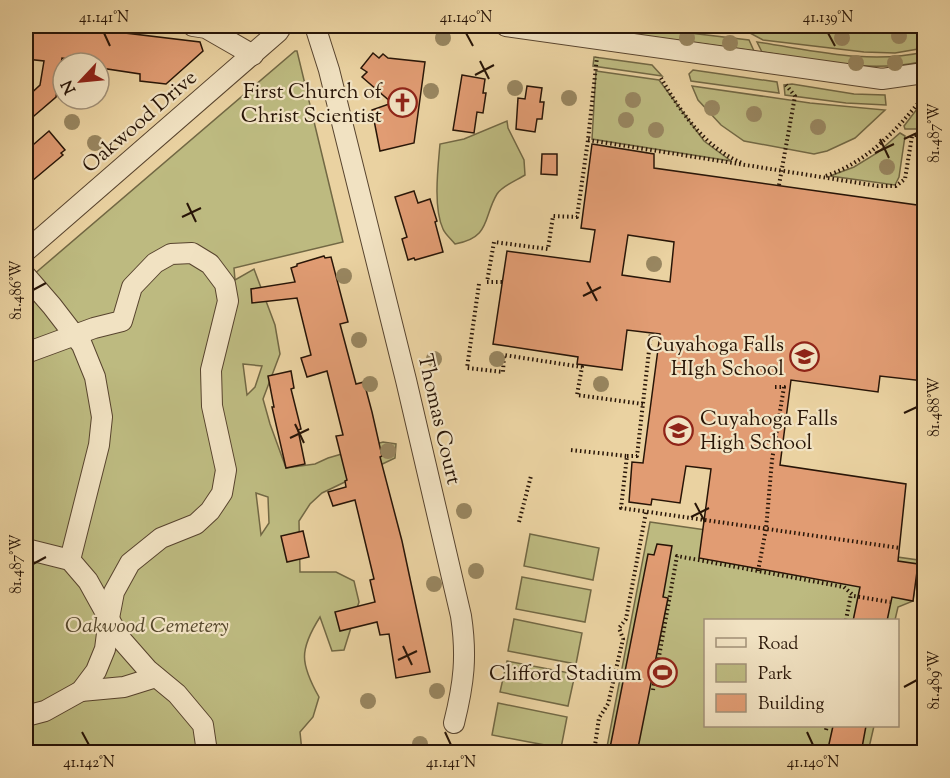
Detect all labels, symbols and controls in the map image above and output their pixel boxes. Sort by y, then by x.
text: 41.141°N [79,8,129,29]
text: 41.140°N [440,8,492,29]
text: 41.139°N [803,8,853,29]
north arrow [51,51,111,111]
street label: Oakwood Drive [76,64,204,181]
text: N [57,75,83,97]
place label: First Church of Christ Scientist [241,78,384,132]
church icon: First Church of Christ Scientist [387,87,419,119]
text: 81.487°W [925,103,946,163]
text: 81.486°W [7,260,28,320]
place label: Cuyahoga Falls HIgh School [646,331,784,385]
school or university icon: Cuyahoga Falls HIgh School [789,340,821,372]
street label: Thomas Court [408,351,468,488]
text: 81.488°W [925,377,946,437]
place label: Cuyahoga Falls High School [700,405,838,459]
school or university icon: Cuyahoga Falls High School [663,414,695,446]
text: 81.487°W [7,534,28,594]
park label: Oakwood Cemetery [65,612,229,642]
legend [704,619,899,727]
text: Road [758,632,798,658]
text: 81.489°W [925,650,946,709]
sports icon: Clifford Stadium [647,657,679,689]
place label: Clifford Stadium [489,660,642,690]
text: Park [758,662,793,688]
text: Building [758,692,824,718]
text: 41.142°N [63,753,115,774]
text: 41.141°N [426,753,476,774]
text: 41.140°N [787,753,839,774]

